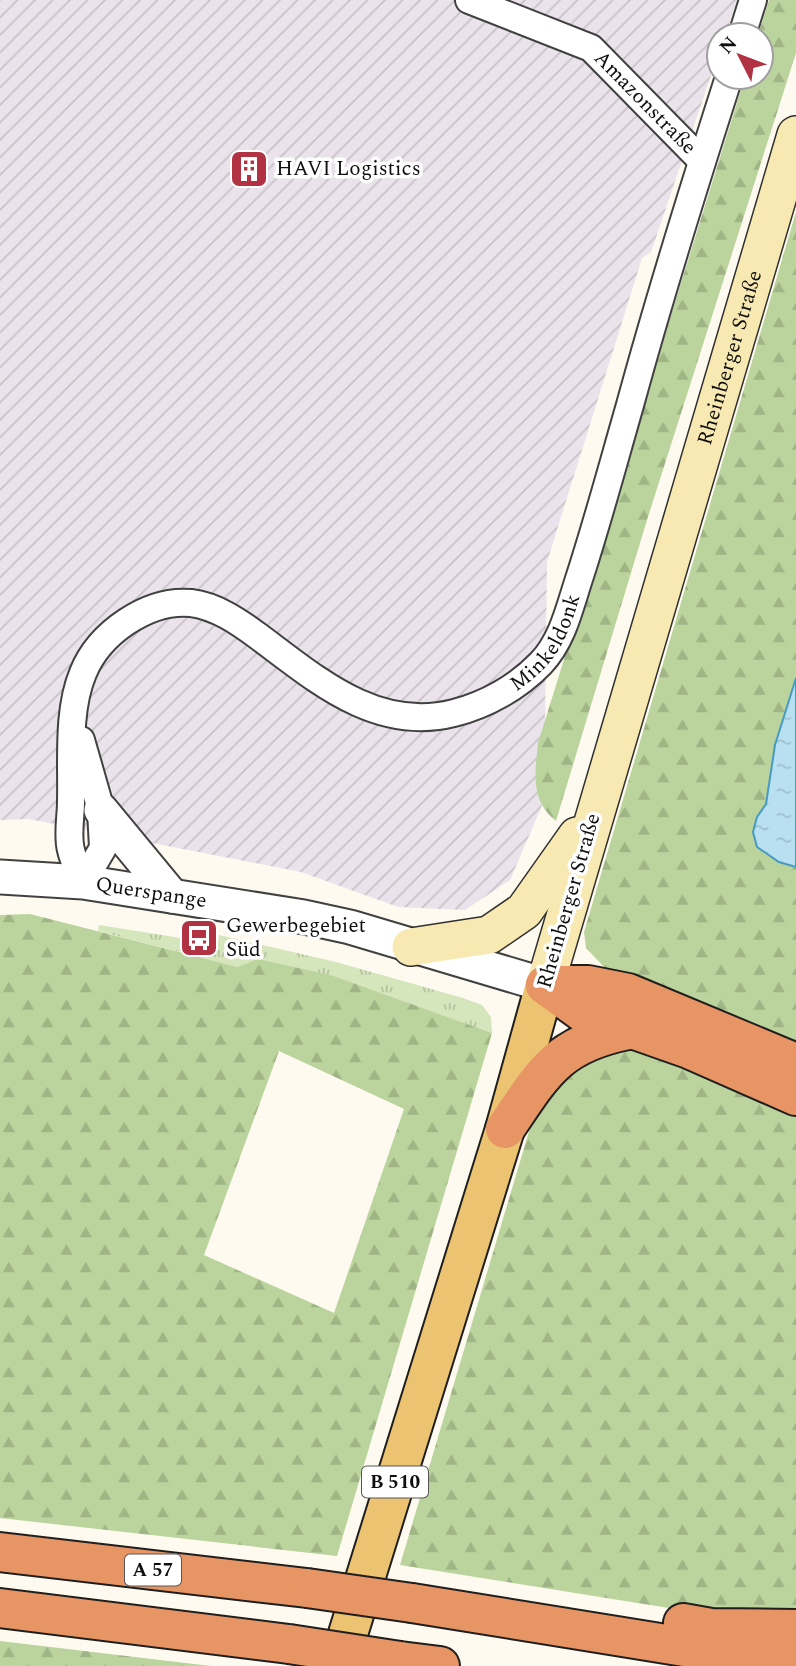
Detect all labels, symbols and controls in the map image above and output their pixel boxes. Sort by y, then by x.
north arrow [705,21,775,91]
text: N [713,30,744,61]
street label: Amazonstraße [586,43,704,162]
building icon: HAVI Logistics [228,148,270,190]
place label: HAVI Logistics [276,153,421,185]
street label: Rheinberger Straße [689,266,771,449]
street label: Minkeldonk [503,590,589,700]
street label: Rheinberger Straße [529,810,609,992]
street label: Querspange [93,868,209,917]
place label: Gewerbegebiet Süd [226,910,366,966]
bus stop icon: Gewerbegebiet Süd [178,917,220,959]
road number: B 510 [362,1466,428,1498]
road number: A 57 [125,1554,181,1586]

